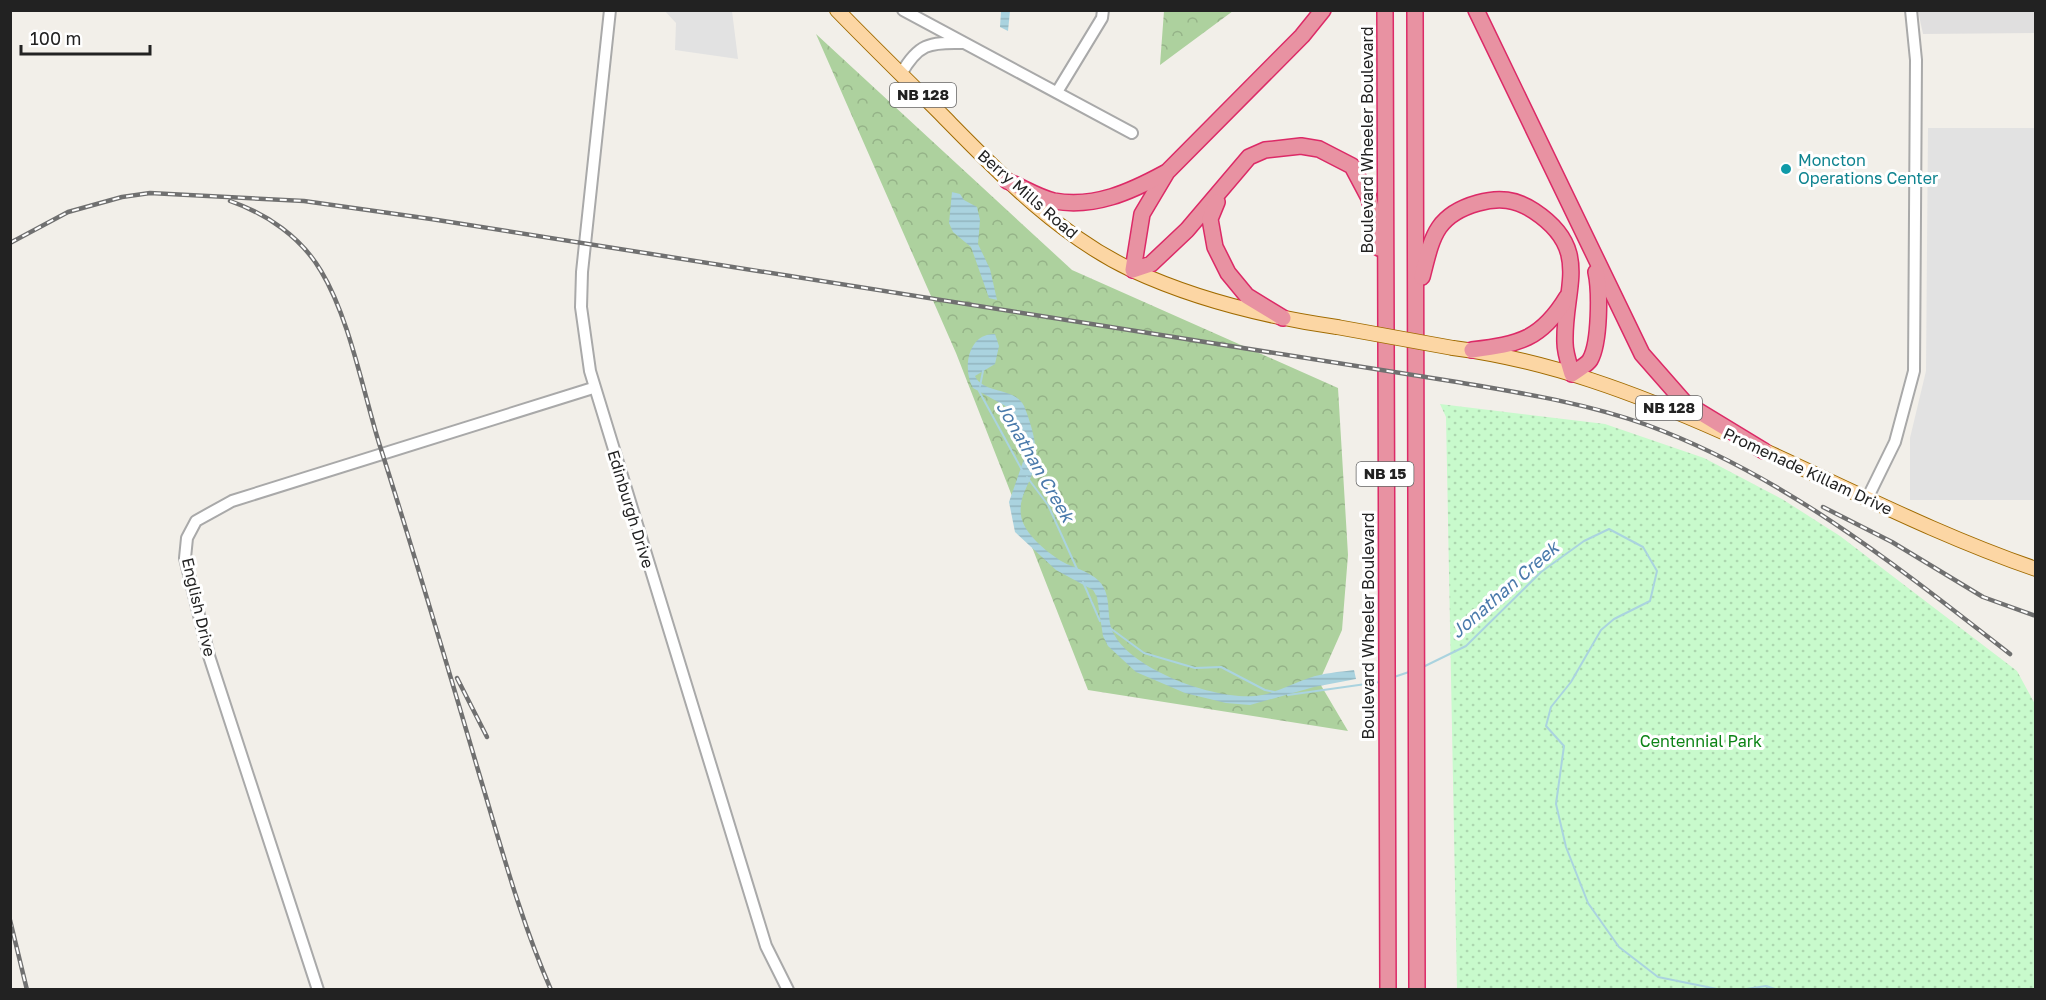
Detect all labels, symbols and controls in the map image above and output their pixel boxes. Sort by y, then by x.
scale bar [21,18,150,56]
text: 100 m [30,27,81,49]
street label: Boulevard Wheeler Boulevard [1357,27,1377,253]
road number: NB 128 [890,83,956,107]
street label: Berry Mills Road [974,145,1082,243]
place label: Moncton Operations Center [1798,150,1938,188]
marker: Moncton Operations Center [1779,162,1793,176]
road number: NB 128 [1636,396,1702,420]
water label: Jonathan Creek [992,397,1080,527]
street label: Promenade Killam Drive [1720,423,1896,519]
street label: Edinburgh Drive [604,448,658,570]
road number: NB 15 [1356,462,1414,486]
street label: Boulevard Wheeler Boulevard [1358,513,1378,739]
water label: Jonathan Creek [1446,535,1564,642]
street label: English Drive [178,556,220,658]
park label: Centennial Park [1640,731,1762,751]

